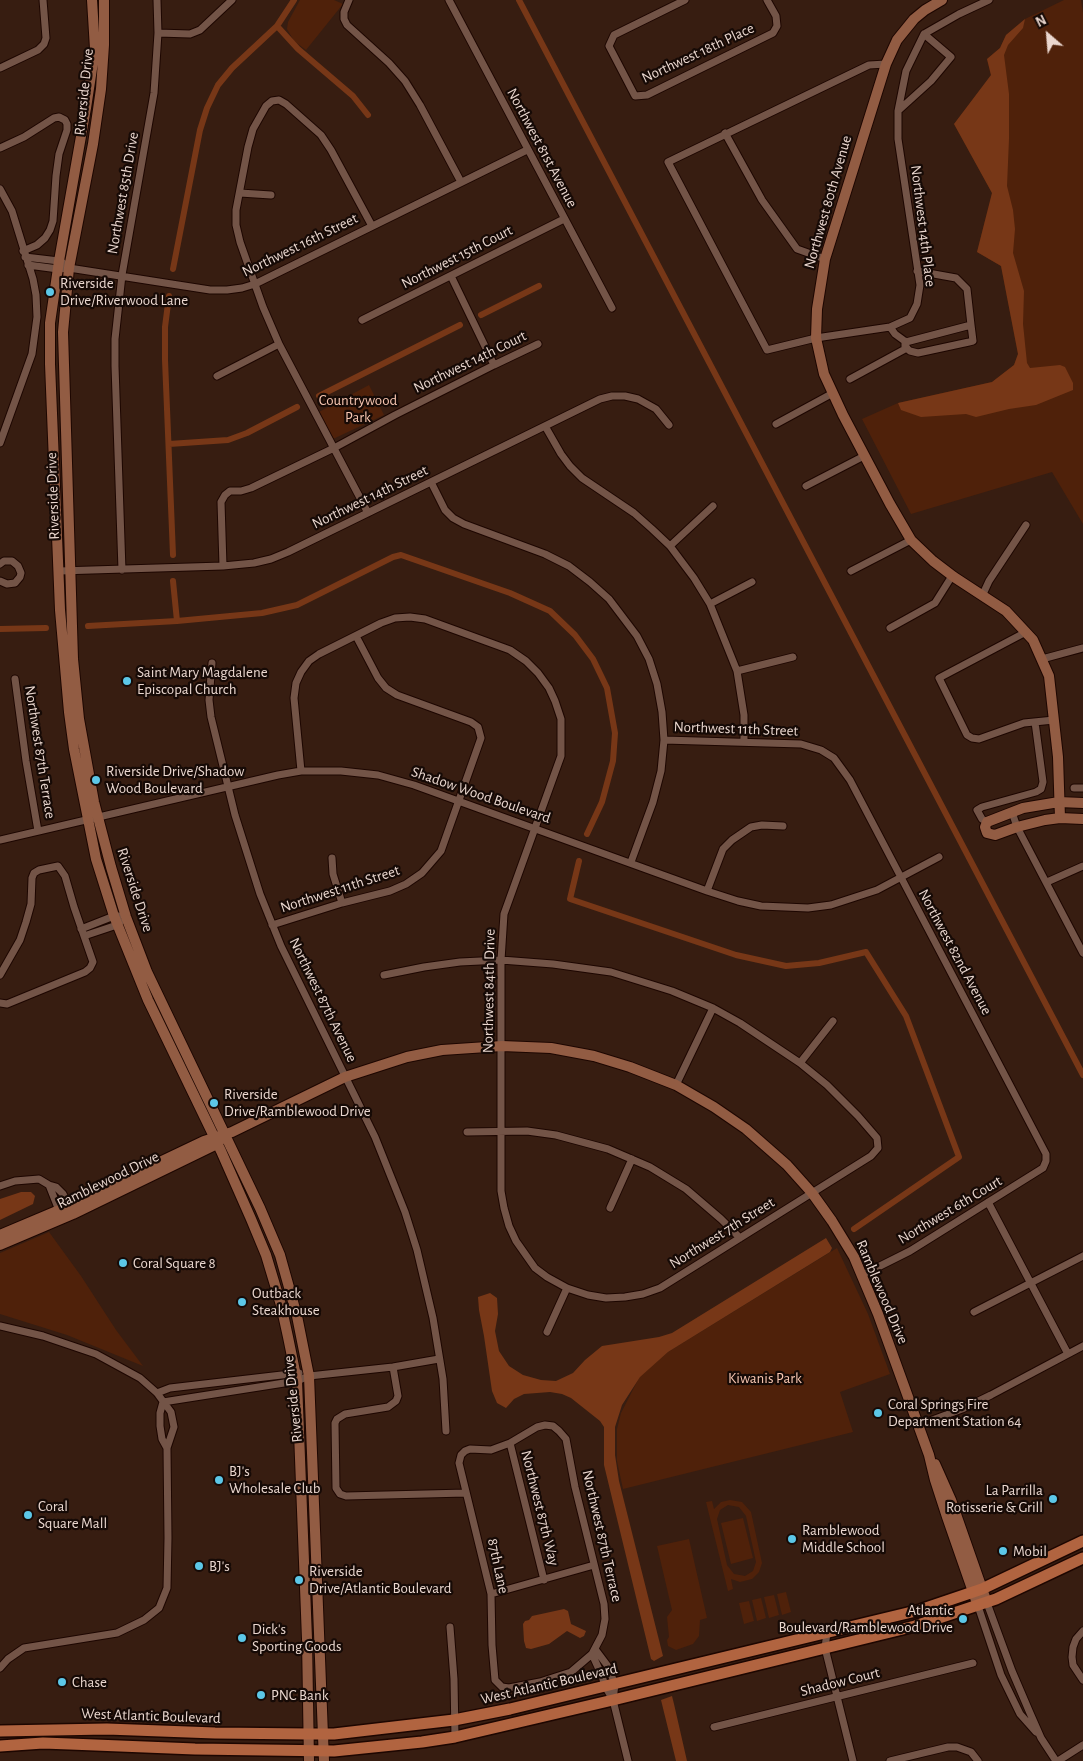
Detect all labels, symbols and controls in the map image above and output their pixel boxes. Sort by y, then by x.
north arrow [1023,10,1073,60]
text: N [1034,13,1049,30]
street label: Northwest 18th Place [639,19,757,87]
street label: Riverside Drive [70,48,98,136]
street label: Northwest 81st Avenue [503,85,581,211]
street label: Northwest 85th Drive [103,131,143,255]
street label: Northwest 80th Avenue [800,133,856,271]
street label: Northwest 14th Place [907,164,939,288]
street label: Northwest 16th Street [239,209,361,281]
street label: Northwest 15th Court [398,221,516,293]
place label: Riverside Drive/Riverwood Lane [60,274,188,309]
marker: Riverside Drive/Riverwood Lane [44,286,56,298]
street label: Northwest 14th Court [411,327,529,397]
park label: Countrywood Park [319,391,397,426]
street label: Riverside Drive [42,452,64,540]
street label: Northwest 14th Street [309,461,431,533]
place label: Saint Mary Magdalene Episcopal Church [137,663,268,698]
marker: Saint Mary Magdalene Episcopal Church [121,675,133,687]
street label: Northwest 87th Terrace [21,684,59,820]
street label: Northwest 11th Street [673,718,799,740]
place label: Riverside Drive/Shadow Wood Boulevard [106,762,244,797]
street label: Shadow Wood Boulevard [409,763,553,827]
marker: Riverside Drive/Shadow Wood Boulevard [90,774,102,786]
street label: Riverside Drive [113,846,157,934]
street label: Northwest 11th Street [278,861,402,917]
street label: Northwest 82nd Avenue [914,886,996,1018]
street label: Northwest 84th Drive [479,929,499,1053]
street label: Northwest 87th Avenue [285,935,361,1065]
place label: Riverside Drive/Ramblewood Drive [224,1085,371,1120]
marker: Riverside Drive/Ramblewood Drive [208,1097,220,1109]
street label: Ramblewood Drive [54,1148,162,1212]
street label: Northwest 6th Court [895,1172,1005,1248]
street label: Northwest 7th Street [666,1193,778,1273]
street label: Ramblewood Drive [852,1237,912,1347]
place label: Coral Square 8 [133,1254,216,1272]
marker: Coral Square 8 [117,1257,129,1269]
place label: Outback Steakhouse [252,1284,320,1319]
marker: Outback Steakhouse [236,1296,248,1308]
street label: Riverside Drive [279,1355,307,1443]
park label: Kiwanis Park [728,1369,802,1387]
place label: Coral Springs Fire Department Station 64 [888,1395,1021,1430]
marker: Coral Springs Fire Department Station 64 [872,1407,884,1419]
street label: Northwest 87th Way [517,1449,563,1567]
place label: BJ's Wholesale Club [229,1462,320,1497]
street label: Northwest 87th Terrace [578,1468,626,1604]
marker: BJ's Wholesale Club [213,1474,225,1486]
place label: La Parrilla Rotisserie & Grill [946,1481,1043,1516]
marker: La Parrilla Rotisserie & Grill [1047,1493,1059,1505]
place label: Coral Square Mall [38,1497,107,1532]
marker: Coral Square Mall [22,1509,34,1521]
place label: Ramblewood Middle School [802,1521,885,1556]
marker: Ramblewood Middle School [786,1533,798,1545]
street label: 87th Lane [483,1537,513,1595]
place label: Mobil [1013,1542,1047,1560]
marker: Mobil [997,1545,1009,1557]
place label: BJ's [209,1557,230,1575]
marker: BJ's [193,1560,205,1572]
place label: Riverside Drive/Atlantic Boulevard [309,1562,452,1597]
marker: Riverside Drive/Atlantic Boulevard [293,1574,305,1586]
place label: Atlantic Boulevard/Ramblewood Drive [778,1601,953,1636]
marker: Atlantic Boulevard/Ramblewood Drive [957,1613,969,1625]
place label: Dick's Sporting Goods [252,1620,341,1655]
marker: Dick's Sporting Goods [236,1632,248,1644]
street label: West Atlantic Boulevard [479,1660,619,1708]
street label: Shadow Court [798,1663,882,1701]
place label: Chase [72,1673,107,1691]
marker: Chase [56,1676,68,1688]
place label: PNC Bank [271,1686,328,1704]
marker: PNC Bank [255,1689,267,1701]
street label: West Atlantic Boulevard [81,1705,221,1727]

